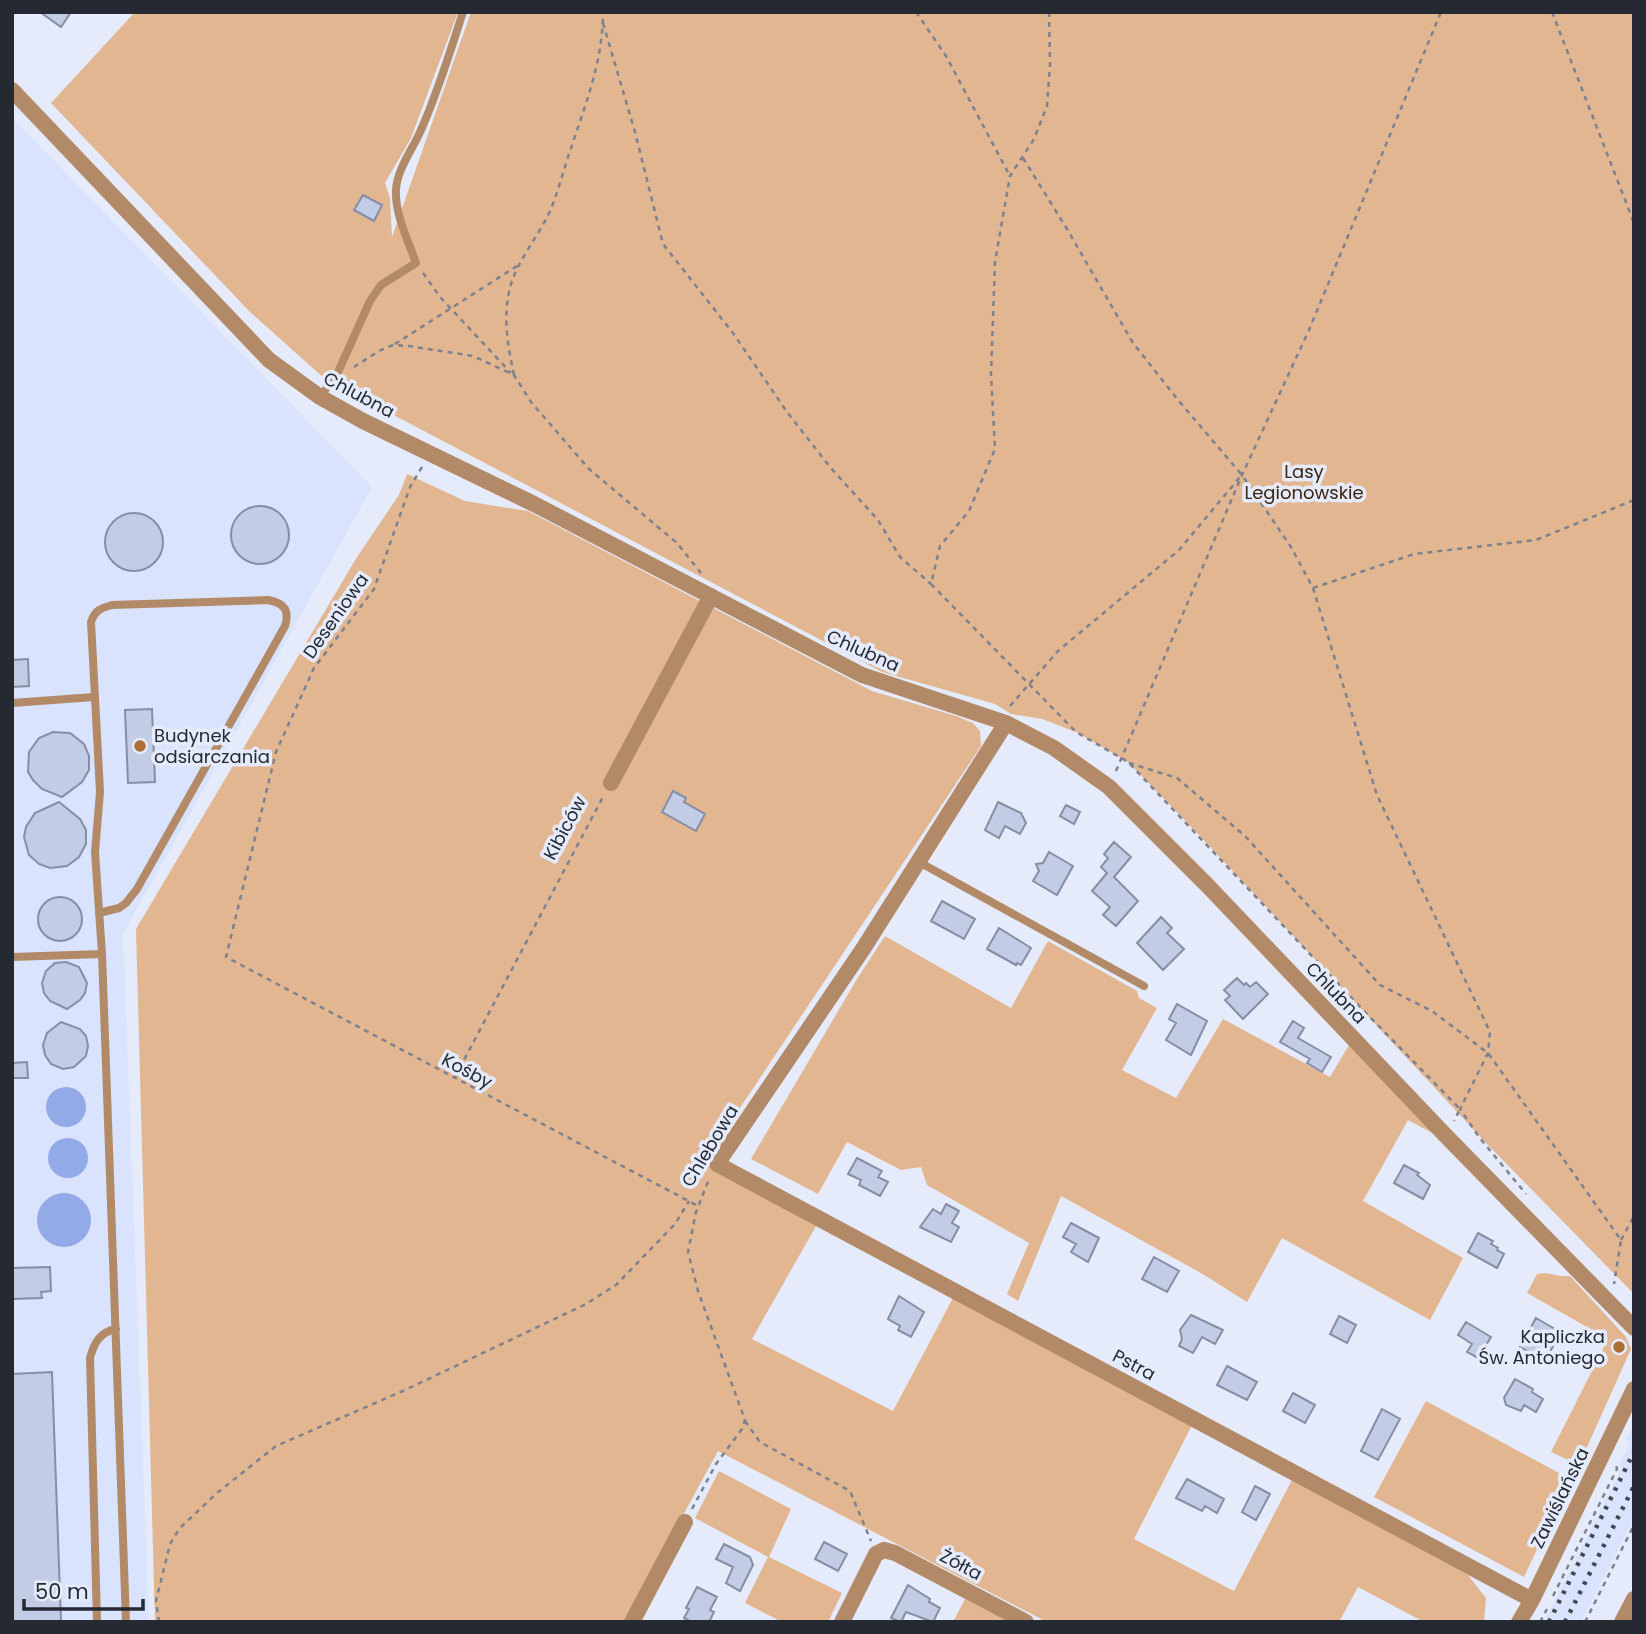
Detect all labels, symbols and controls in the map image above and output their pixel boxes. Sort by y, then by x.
street label: Chlubna [319,365,399,424]
park label: Lasy Legionowskie [1244,459,1364,505]
street label: Deseniowa [297,568,374,663]
street label: Chlubna [823,623,904,678]
place label: Budynek odsiarczania [154,723,270,769]
marker: Budynek odsiarczania [132,738,148,754]
street label: Kibiców [537,791,592,864]
street label: Chlubna [1301,956,1372,1029]
street label: Kośby [438,1047,497,1094]
street label: Chlebowa [675,1100,744,1191]
place label: Kapliczka Św. Antoniego [1479,1324,1605,1370]
marker: Kapliczka Św. Antoniego [1611,1339,1627,1355]
street label: Pstra [1108,1343,1160,1386]
street label: Zawiślańska [1524,1443,1595,1552]
street label: Żółta [936,1543,987,1586]
scale bar [24,1568,144,1612]
text: 50 m [35,1577,89,1606]

